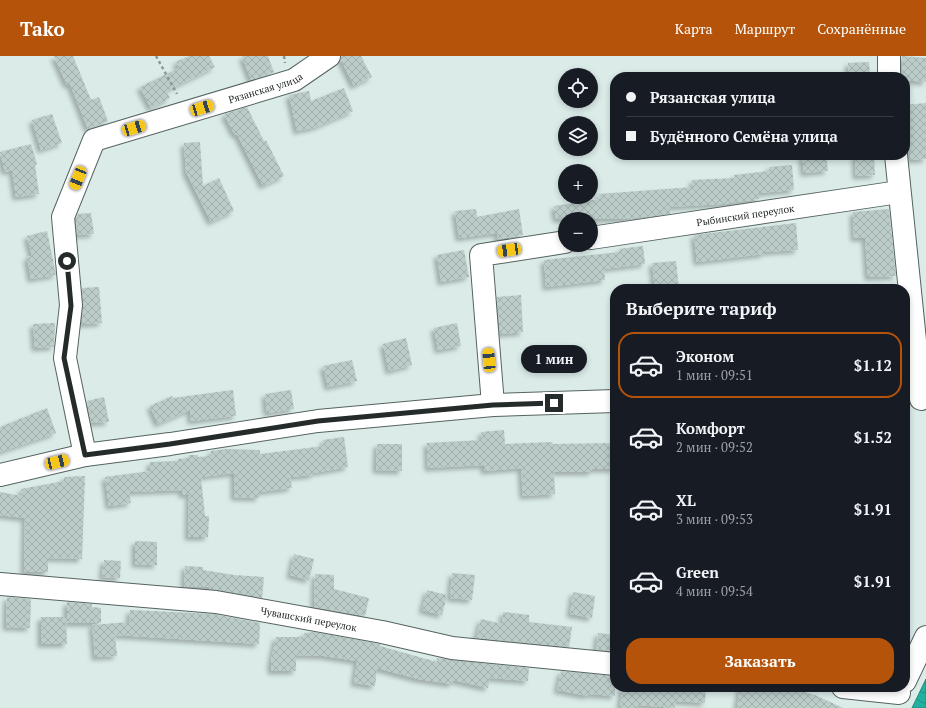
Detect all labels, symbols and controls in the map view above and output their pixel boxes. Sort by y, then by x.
text: Tako [20,16,65,41]
text: Карта [675,19,713,38]
text: Маршрут [735,19,795,38]
text: Сохранённые [817,19,906,38]
map controls [558,68,598,252]
button: locate [558,68,598,108]
street label: Рязанская улица [227,69,305,106]
text: Рязанская улица [650,87,776,107]
car [189,99,215,117]
button: layers [558,116,598,156]
car [121,119,147,137]
text: Будённого Семёна улица [650,126,838,146]
button: + [558,164,598,204]
car [68,165,88,191]
street label: Рыбинский переулок [695,201,796,229]
button: − [558,212,598,252]
car [496,242,522,258]
route start [58,252,76,270]
text: Выберите тариф [626,296,777,320]
callout: 1 мин [521,345,587,373]
text: Эконом [676,346,734,366]
icon: car [628,347,664,383]
car [482,348,496,372]
text: 1 мин [535,350,573,368]
text: $1.12 [854,355,892,375]
text: 1 мин · 09:51 [676,366,753,384]
route end [545,394,563,412]
text: Комфорт [676,418,745,438]
icon: car [628,419,664,455]
text: $1.52 [854,427,892,447]
text: 2 мин · 09:52 [676,438,753,456]
car [44,453,70,471]
text: XL [676,490,696,510]
icon: car [628,491,664,527]
text: $1.91 [854,499,892,519]
text: 3 мин · 09:53 [676,510,753,528]
text: Green [676,562,719,582]
icon: car [628,563,664,599]
text: $1.91 [854,571,892,591]
text: 4 мин · 09:54 [676,582,753,600]
street label: Чувашский переулок [259,604,359,634]
button: Заказать [626,638,894,684]

